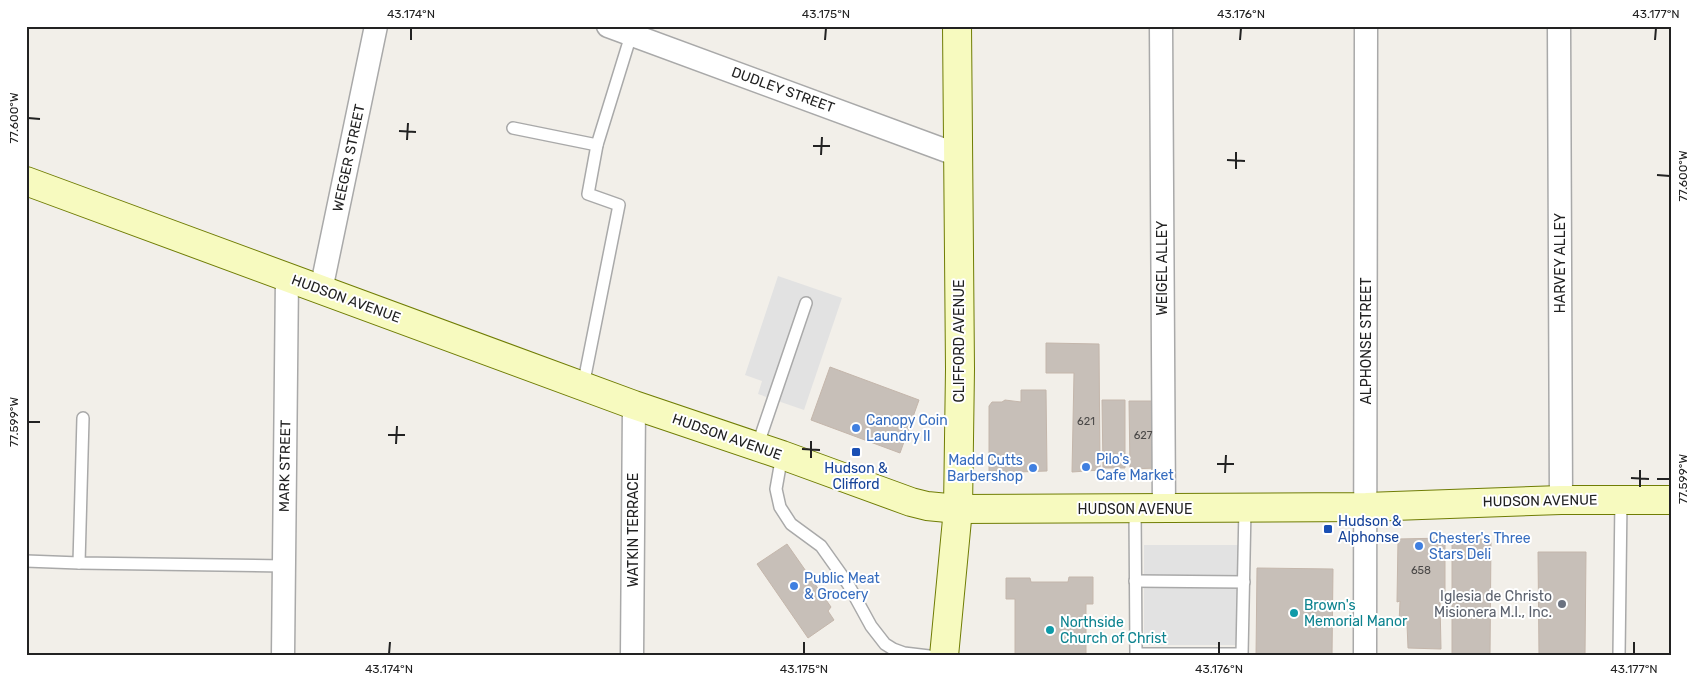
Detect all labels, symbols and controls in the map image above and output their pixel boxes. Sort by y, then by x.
text: 43.174°N [387,7,435,21]
text: 43.175°N [802,7,850,21]
text: 43.176°N [1217,7,1265,21]
text: 43.177°N [1632,7,1680,21]
street label: DUDLEY STREET [729,63,837,117]
text: 77.600°W [7,92,21,144]
street label: WEEGER STREET [329,103,369,213]
text: 77.600°W [1676,150,1690,202]
street label: HARVEY ALLEY [1552,213,1569,313]
street label: WEIGEL ALLEY [1154,221,1171,315]
street label: HUDSON AVENUE [289,271,403,327]
street label: ALPHONSE STREET [1358,277,1375,405]
street label: CLIFFORD AVENUE [951,279,968,403]
text: 77.599°W [7,397,21,447]
street label: HUDSON AVENUE [670,410,784,464]
place label: Canopy Coin Laundry II [866,412,948,445]
house number: 621 [1077,415,1095,428]
street label: MARK STREET [276,420,294,512]
marker: Canopy Coin Laundry II [850,422,862,434]
house number: 627 [1134,429,1153,442]
marker: Hudson & Clifford [850,446,862,458]
place label: Pilo's Cafe Market [1096,451,1174,484]
place label: Madd Cutts Barbershop [947,452,1023,485]
text: 77.599°W [1676,454,1690,504]
place label: Hudson & Clifford [824,460,888,493]
marker: Pilo's Cafe Market [1080,461,1092,473]
marker: Madd Cutts Barbershop [1027,462,1039,474]
street label: WATKIN TERRACE [625,473,642,587]
street label: HUDSON AVENUE [1482,491,1598,511]
street label: HUDSON AVENUE [1078,501,1192,518]
place label: Hudson & Alphonse [1338,513,1402,546]
marker: Hudson & Alphonse [1322,523,1334,535]
place label: Chester's Three Stars Deli [1429,530,1531,563]
marker: Chester's Three Stars Deli [1413,540,1425,552]
house number: 658 [1411,564,1431,577]
place label: Public Meat & Grocery [804,570,880,603]
marker: Public Meat & Grocery [788,580,800,592]
place label: Iglesia de Christo Misionera M.I., Inc. [1434,588,1552,621]
place label: Brown's Memorial Manor [1304,597,1408,630]
marker: Iglesia de Christo Misionera M.I., Inc. [1556,598,1568,610]
marker: Brown's Memorial Manor [1288,607,1300,619]
place label: Northside Church of Christ [1060,614,1167,647]
marker: Northside Church of Christ [1044,624,1056,636]
text: 43.174°N [365,662,413,676]
text: 43.175°N [780,662,828,676]
text: 43.176°N [1195,662,1243,676]
text: 43.177°N [1610,662,1658,676]

